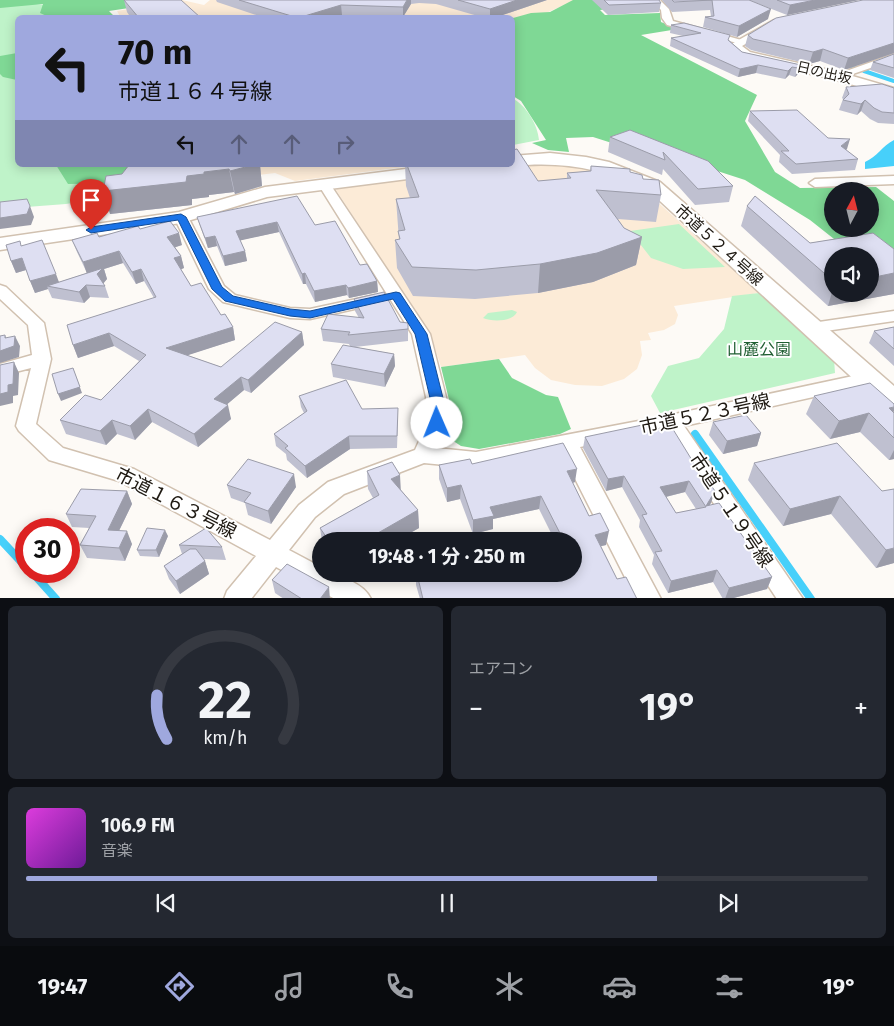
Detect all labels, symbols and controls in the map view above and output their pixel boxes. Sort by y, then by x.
text: 70 m [118,31,192,73]
icon: left [35,35,100,100]
street label: 日の出坂 [795,58,853,88]
text: 市道１６４号線 [118,78,272,105]
icon: left [172,130,200,158]
icon: ahead [225,130,253,158]
icon: ahead [278,130,306,158]
icon: right [331,130,359,158]
pin [70,179,112,230]
north arrow [824,182,879,238]
map controls [824,182,879,302]
icon: arrive [77,186,105,214]
street label: 市道５２４号線 [671,200,767,290]
button: sound [824,247,879,302]
park label: 山麓公園 [727,340,791,359]
street label: 市道５２３号線 [638,389,772,439]
position arrow [410,396,462,448]
street label: 市道５１９号線 [684,448,778,572]
street label: 市道１６３号線 [112,463,240,543]
speed limit sign: 30 [15,518,80,583]
text: 19:48 · 1 分 · 250 m [369,545,525,568]
text: エアコン [469,659,533,678]
text: 22 [199,669,252,732]
text: 19° [639,684,698,730]
text: − [469,692,483,725]
text: + [854,692,868,725]
text: km/h [203,727,248,749]
text: 106.9 FM [101,814,175,837]
text: 音楽 [101,841,133,860]
icon: previous [152,889,180,917]
icon: pause [433,889,461,917]
icon: next [714,889,742,917]
icon: directions [162,969,197,1004]
icon: music [272,969,307,1004]
icon: phone [382,969,417,1004]
icon: climate [492,969,527,1004]
icon: car [602,969,637,1004]
icon: filters [712,969,747,1004]
text: 19:47 [38,973,87,1000]
text: 19° [822,973,856,1000]

